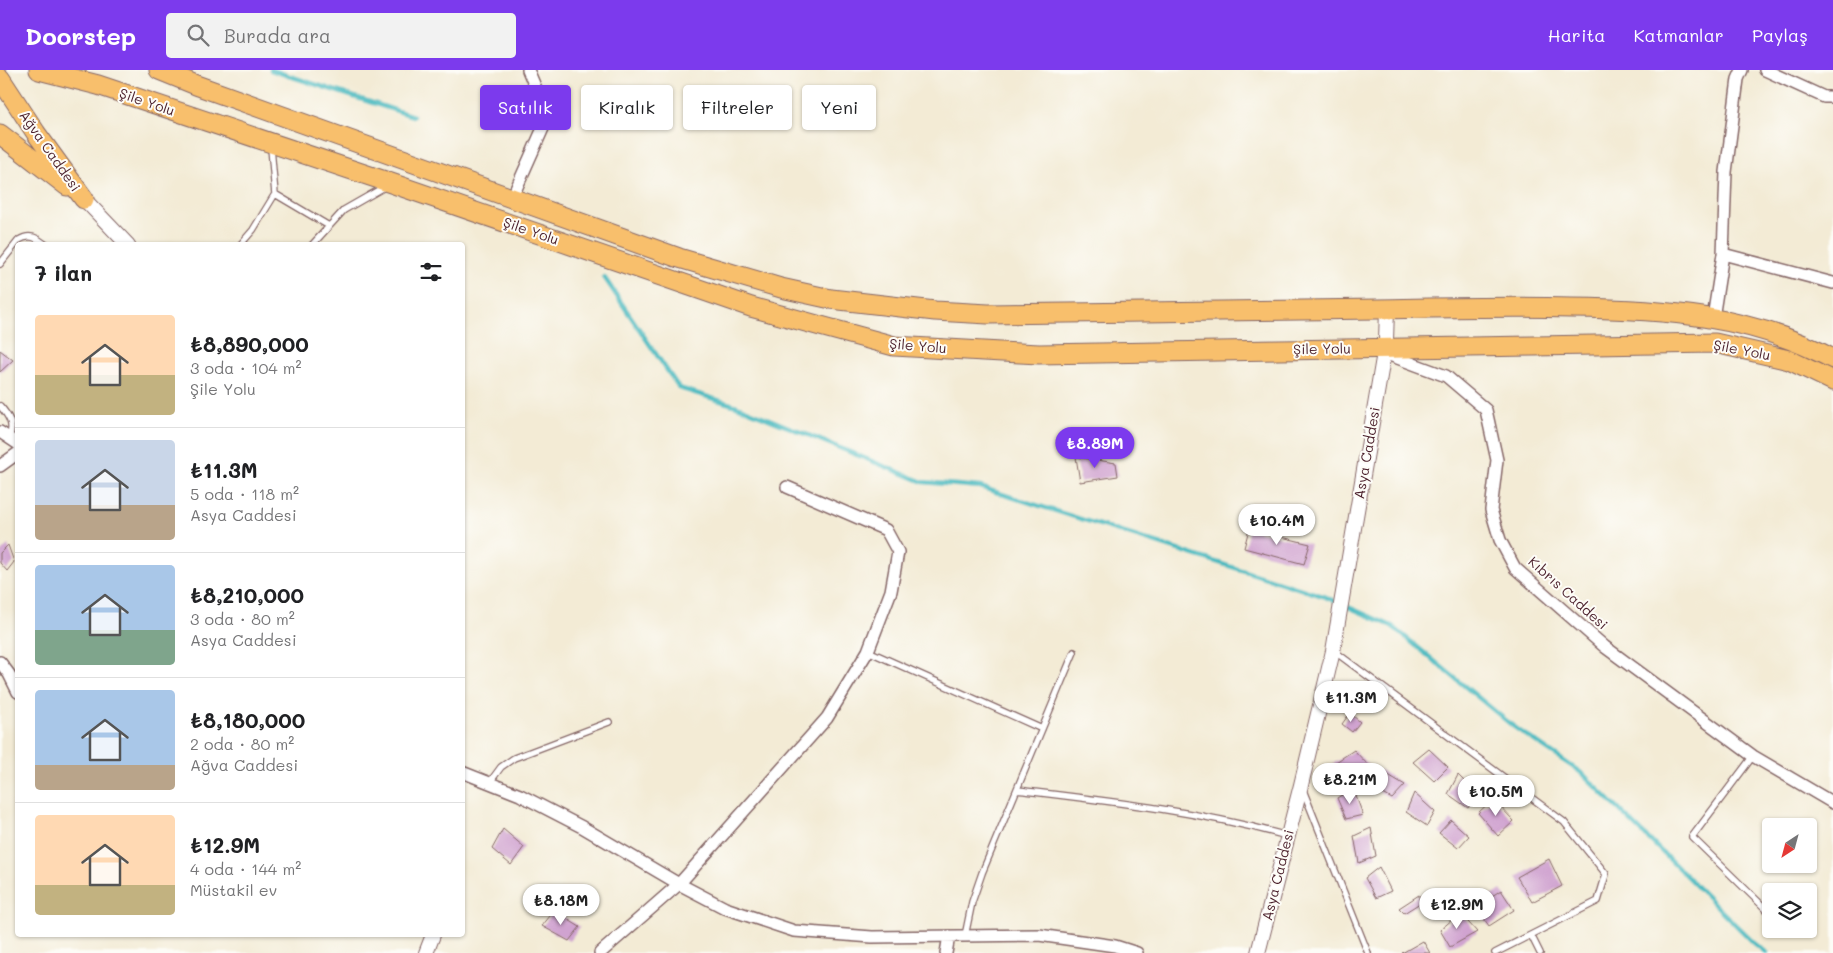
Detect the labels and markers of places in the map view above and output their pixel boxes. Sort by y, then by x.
pin: ₺8.89M [1054,426,1136,469]
pin: ₺10.4M [1236,504,1318,546]
pin: ₺11.3M [1310,680,1392,723]
pin: ₺8.21M [1309,762,1391,805]
pin: ₺10.5M [1455,774,1537,817]
pin: ₺8.18M [520,884,602,926]
pin: ₺12.9M [1416,888,1498,930]

